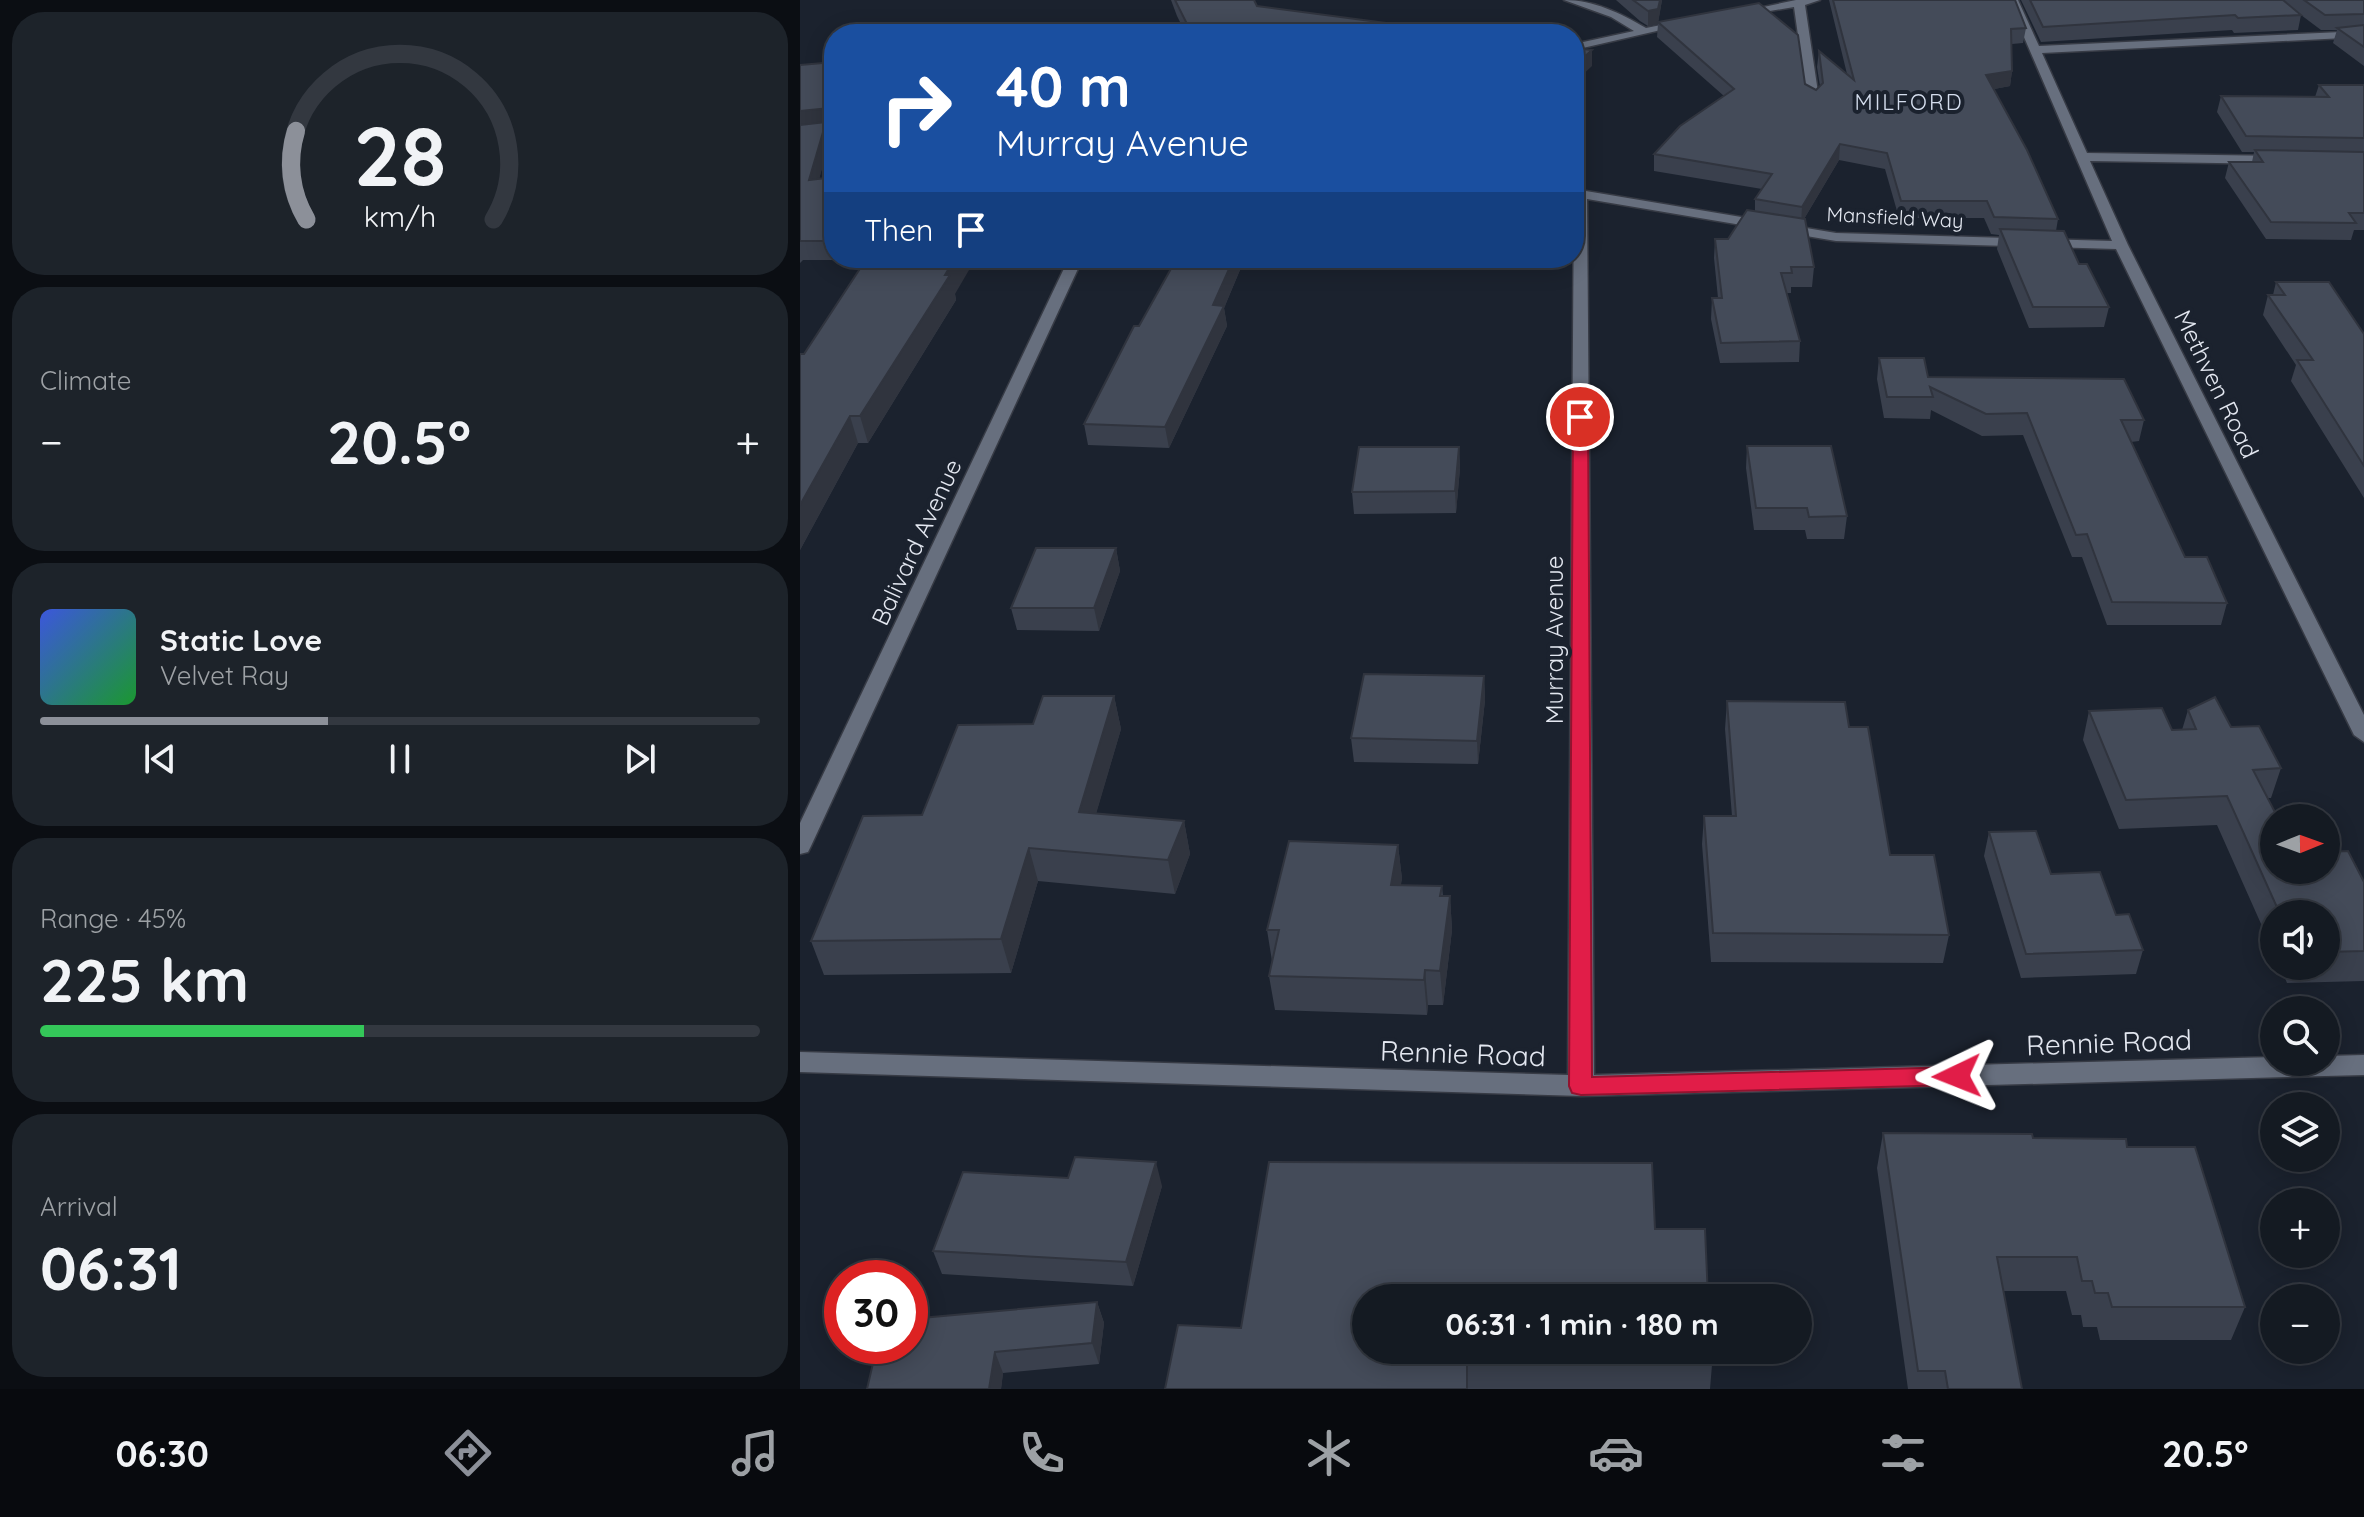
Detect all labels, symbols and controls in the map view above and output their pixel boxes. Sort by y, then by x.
text: 40 m [996,51,1131,121]
icon: right [864,56,968,160]
district label: MILFORD [1854,88,1964,116]
text: 28 [354,102,446,206]
text: Murray Avenue [996,120,1249,165]
text: km/h [364,198,436,234]
street label: Mansfield Way [1826,201,1964,233]
icon: arrive [949,208,993,252]
text: Then [864,211,933,249]
street label: Methven Road [2168,305,2266,463]
text: Climate [40,364,131,397]
pin [1546,383,1614,451]
icon: arrive [1558,395,1602,439]
text: 20.5° [327,404,471,479]
text: − [40,414,63,469]
text: + [735,414,760,469]
street label: Balivard Avenue [864,454,968,630]
street label: Murray Avenue [1539,556,1569,724]
text: Static Love [160,621,322,659]
text: Velvet Ray [160,659,289,692]
icon: previous [138,737,182,781]
icon: pause [378,737,422,781]
icon: next [618,737,662,781]
north arrow [2260,804,2340,884]
map controls [2260,804,2340,1364]
button: sound [2260,900,2340,980]
text: Range · 45% [40,902,186,935]
text: 225 km [40,942,249,1017]
button: search [2260,996,2340,1076]
street label: Rennie Road [2026,1022,2192,1062]
street label: Rennie Road [1380,1033,1546,1073]
position arrow [1915,1034,1999,1118]
button: layers [2260,1092,2340,1172]
button: + [2260,1188,2340,1268]
text: Arrival [40,1190,118,1223]
text: 06:31 [40,1230,182,1305]
speed limit sign: 30 [824,1260,928,1364]
button: − [2260,1284,2340,1364]
text: 06:31 · 1 min · 180 m [1445,1305,1719,1343]
icon: directions [440,1425,496,1481]
icon: music [727,1425,783,1481]
icon: phone [1014,1425,1070,1481]
icon: climate [1301,1425,1357,1481]
icon: car [1588,1425,1644,1481]
icon: filters [1875,1425,1931,1481]
text: 06:30 [116,1431,209,1476]
text: 20.5° [2162,1431,2248,1476]

